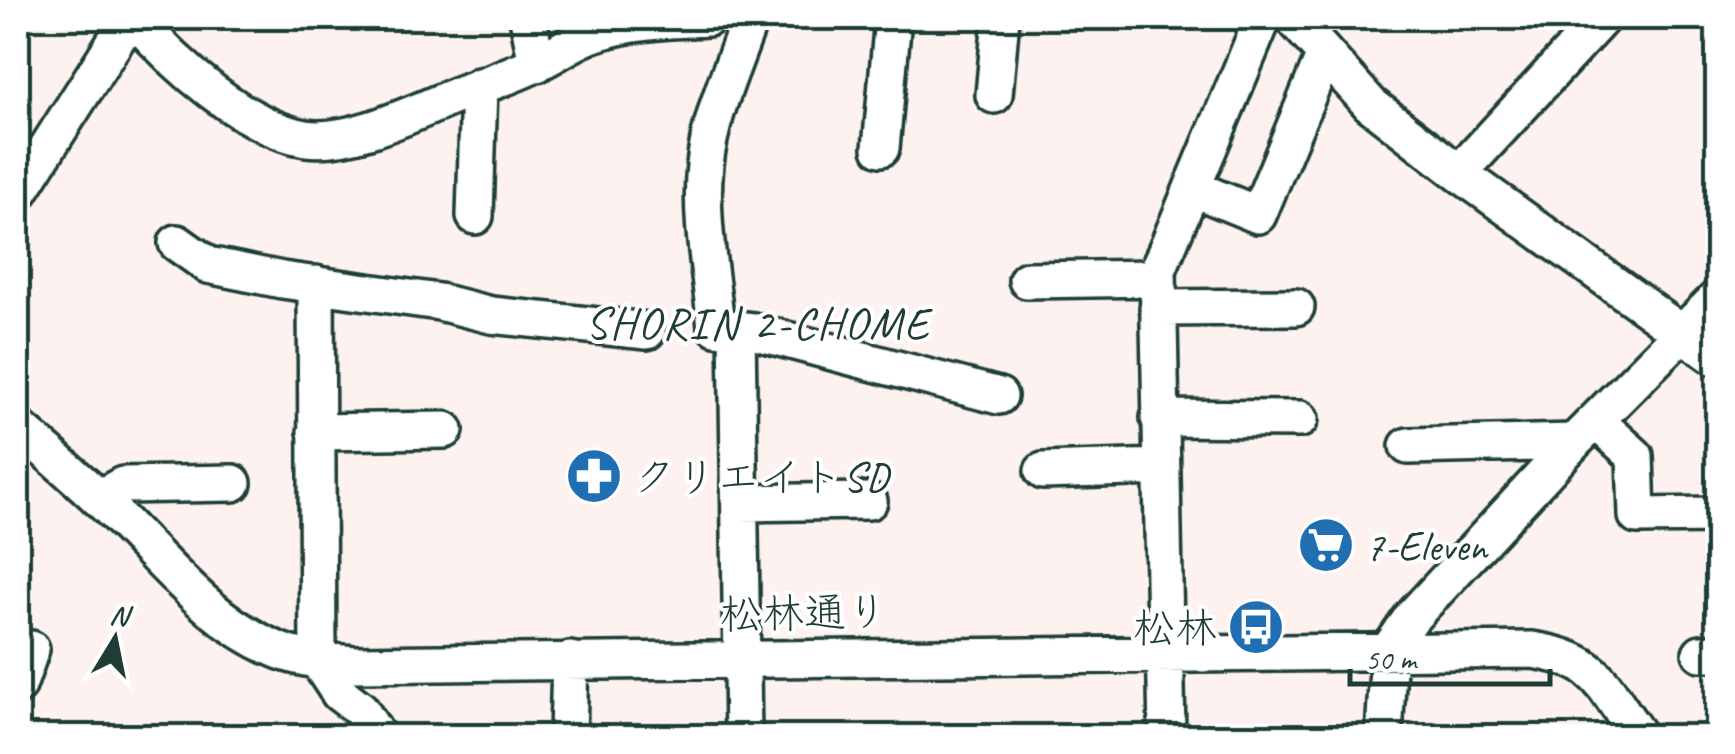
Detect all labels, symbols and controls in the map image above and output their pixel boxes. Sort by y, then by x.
district label: SHORIN 2-CHOME [585,295,933,352]
pharmacy icon: クリエイトSD [564,446,624,506]
place label: クリエイトSD [633,451,891,504]
supermarket icon: 7-Eleven [1296,515,1356,575]
place label: 7-Eleven [1365,520,1489,573]
street label: 松林通り [720,586,888,641]
north arrow [65,589,165,689]
text: N [108,596,135,634]
bus stop icon: 松林 [1226,597,1286,657]
place label: 松林 [1133,602,1217,655]
scale bar [1350,624,1550,686]
text: 50 m [1365,640,1418,678]

